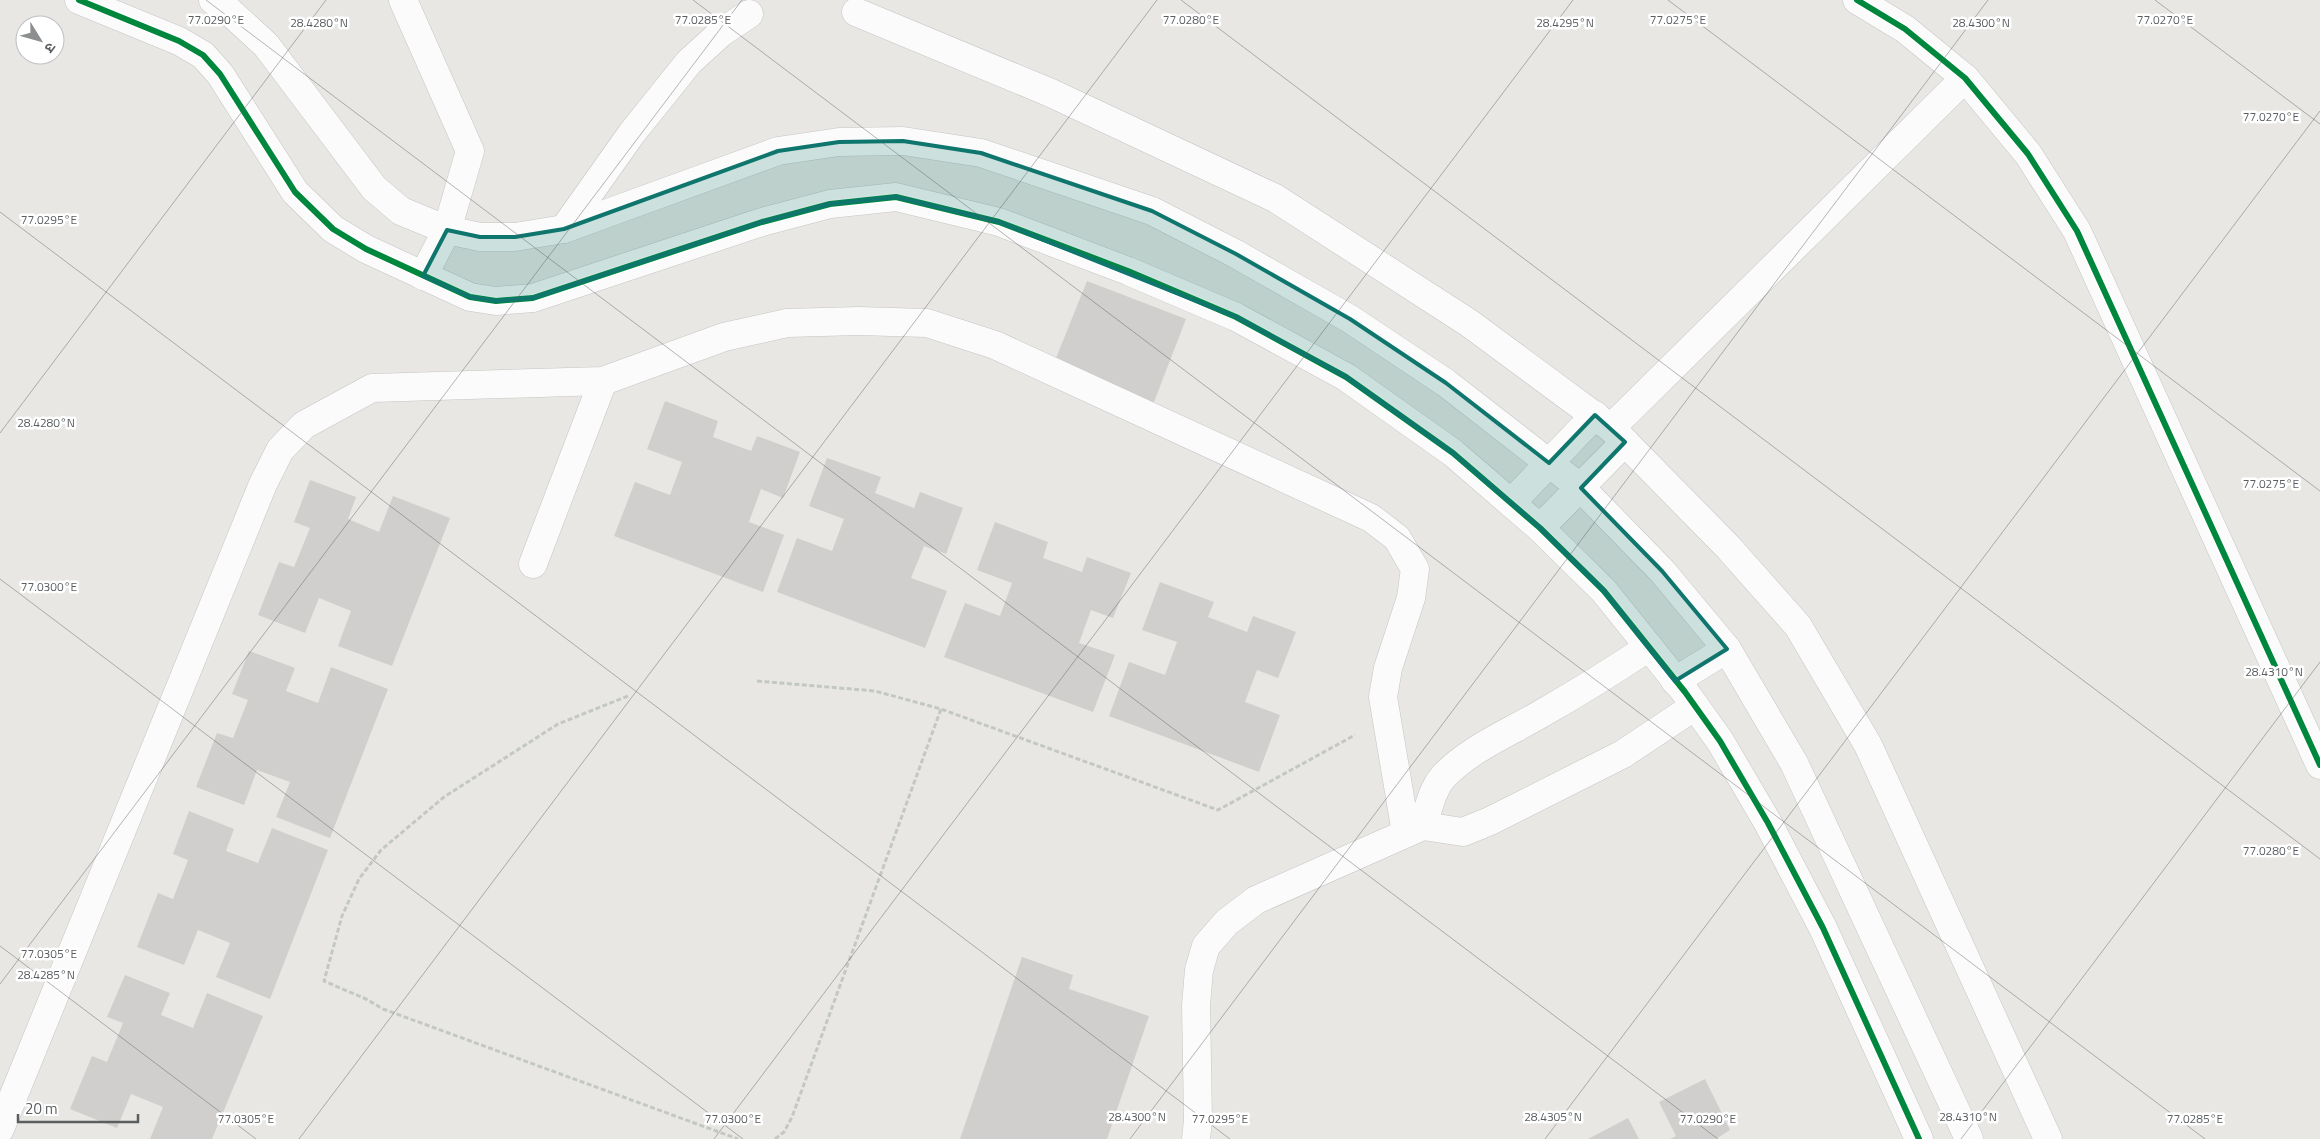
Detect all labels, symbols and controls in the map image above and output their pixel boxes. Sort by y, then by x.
text: 77.0290°E [188,10,244,29]
text: 77.0285°E [675,10,731,29]
text: 77.0280°E [1163,10,1219,29]
text: 77.0275°E [1650,10,1706,29]
text: 77.0270°E [2137,10,2193,29]
text: 28.4280°N [290,13,348,32]
text: 28.4295°N [1536,13,1594,32]
text: 28.4300°N [1952,13,2010,32]
north arrow [15,15,65,65]
text: उ [39,39,62,58]
text: 77.0270°E [2243,107,2299,126]
text: 77.0295°E [21,210,77,229]
text: 28.4280°N [17,413,75,432]
text: 77.0275°E [2243,474,2299,493]
text: 77.0300°E [21,577,77,596]
text: 28.4310°N [2245,662,2303,681]
text: 77.0280°E [2243,841,2299,860]
text: 77.0305°E [21,944,77,963]
text: 28.4285°N [17,965,75,984]
scale bar [18,1092,138,1124]
text: 20 m [25,1097,58,1120]
text: 28.4300°N [1108,1107,1166,1126]
text: 28.4305°N [1524,1107,1582,1126]
text: 28.4310°N [1939,1107,1997,1126]
text: 77.0305°E [218,1109,274,1128]
text: 77.0300°E [705,1109,761,1128]
text: 77.0295°E [1192,1109,1248,1128]
text: 77.0290°E [1680,1109,1736,1128]
text: 77.0285°E [2167,1109,2223,1128]

